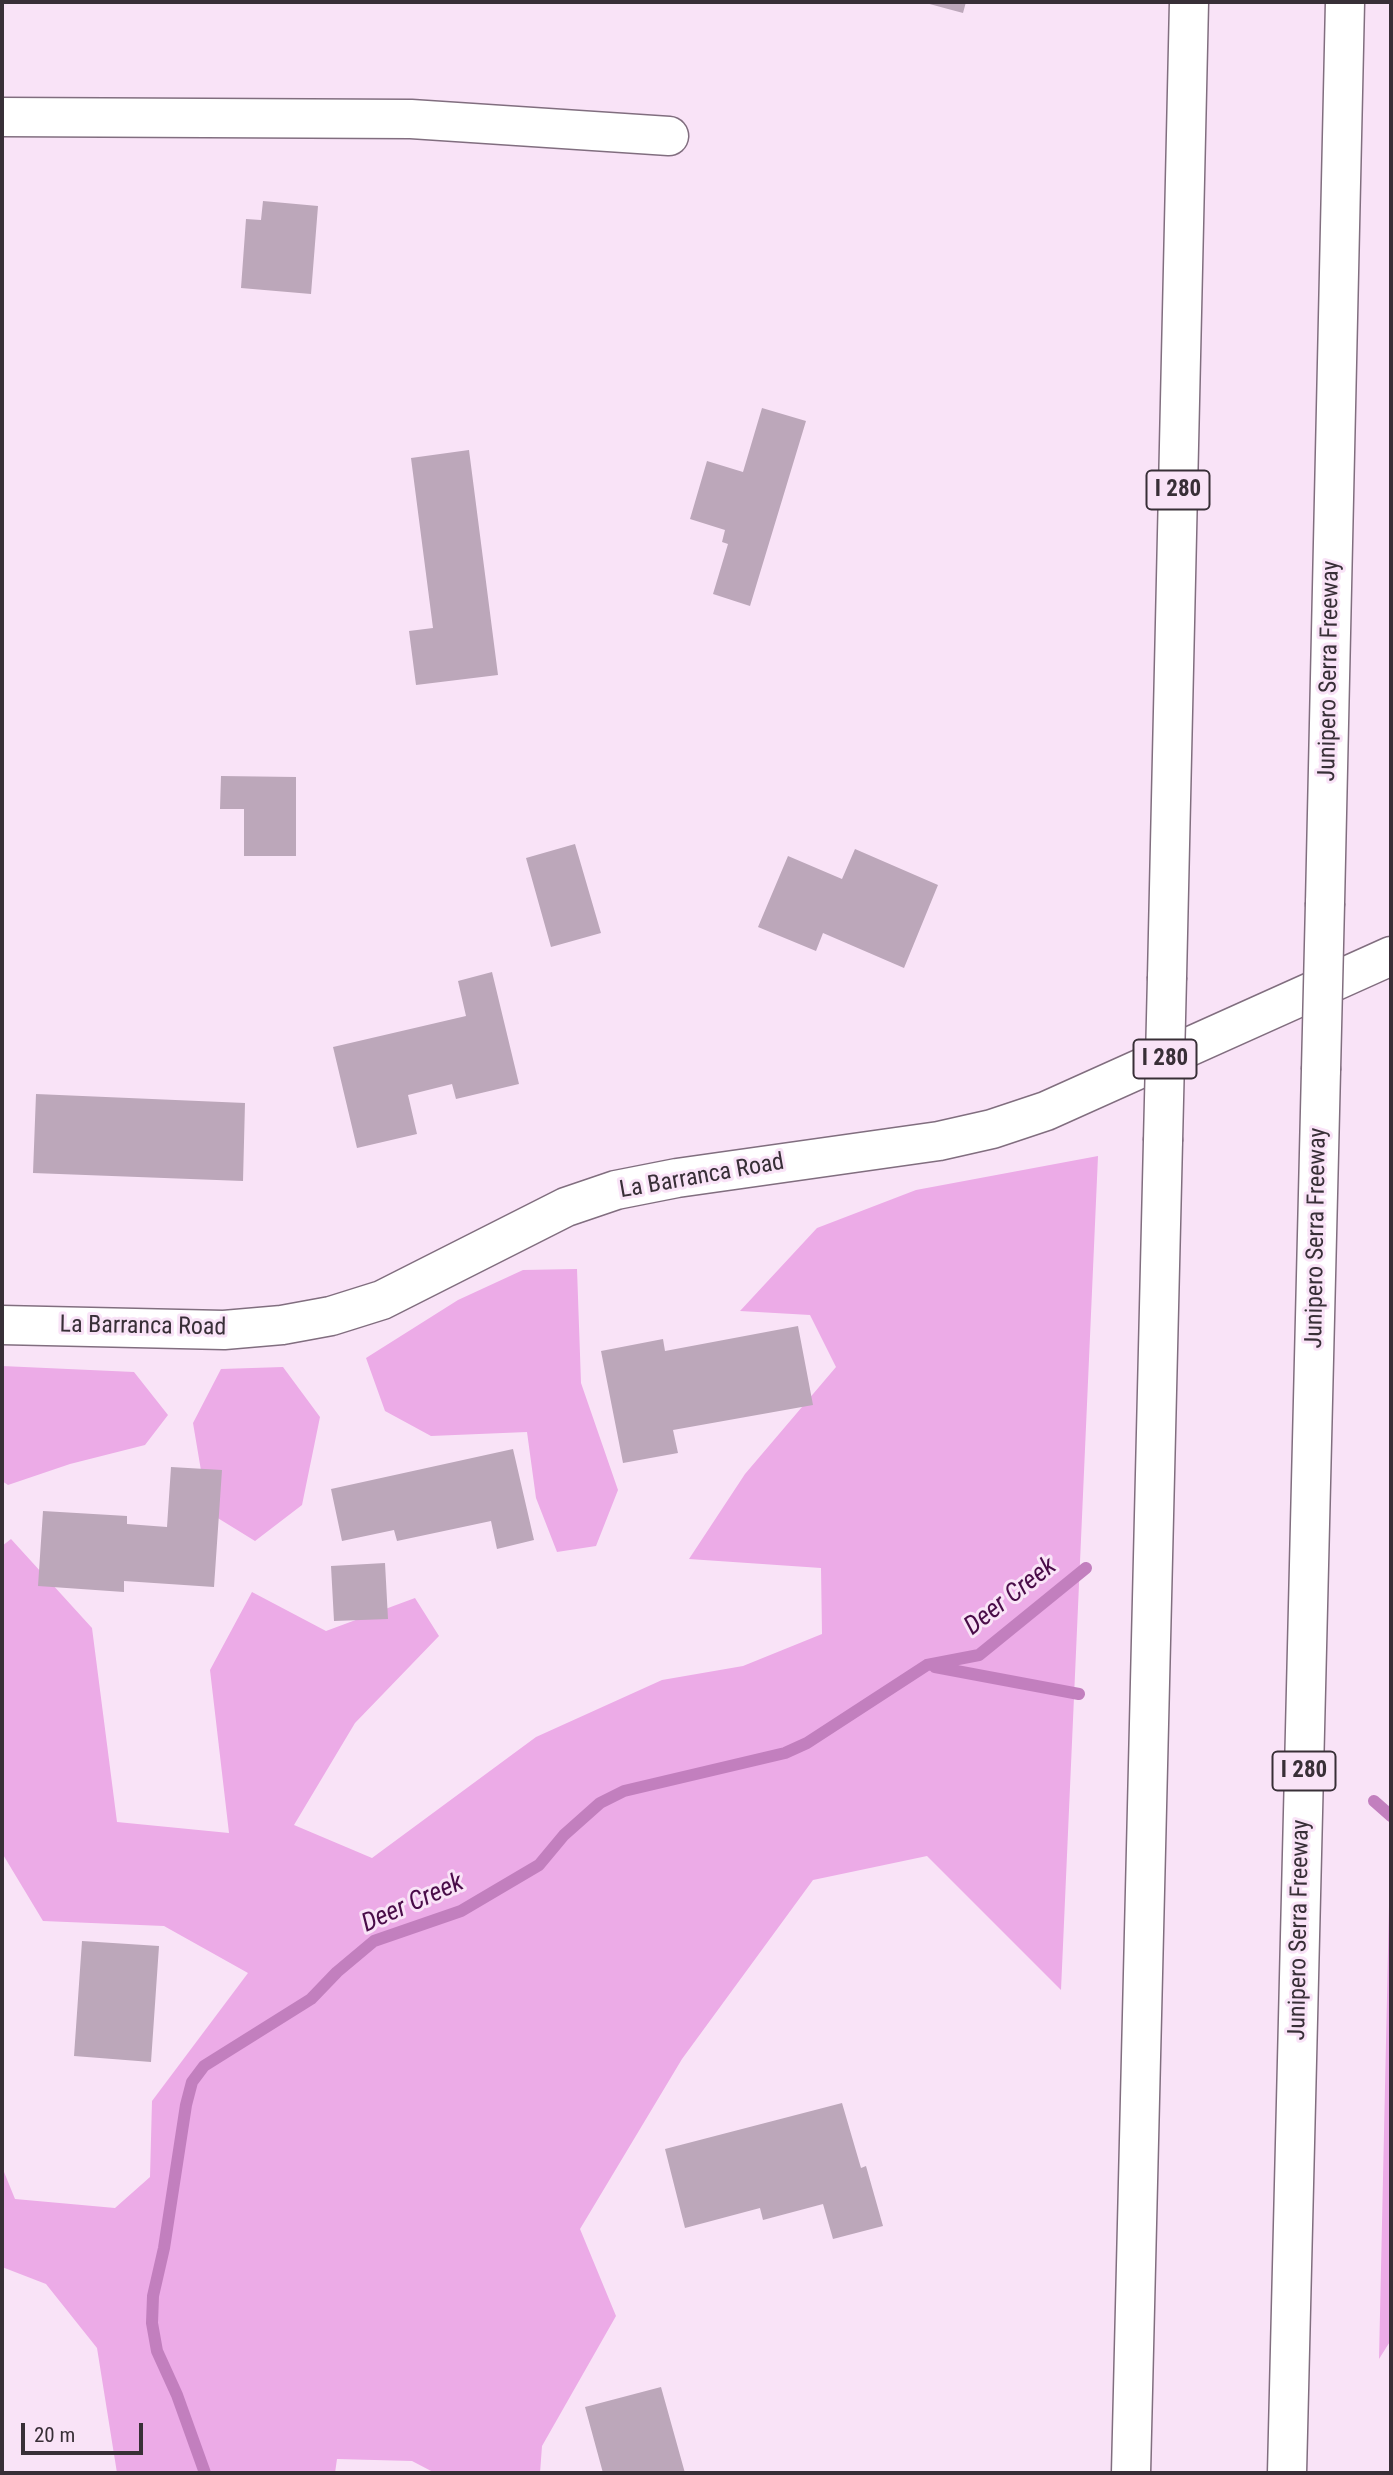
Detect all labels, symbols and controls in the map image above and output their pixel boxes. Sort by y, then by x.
road number: I 280 [1146,470,1210,510]
street label: Junipero Serra Freeway [1314,560,1346,782]
road number: I 280 [1134,1040,1196,1078]
street label: Junipero Serra Freeway [1301,1127,1333,1349]
street label: La Barranca Road [617,1148,787,1206]
street label: La Barranca Road [59,1311,227,1343]
water label: Deer Creek [959,1551,1063,1643]
road number: I 280 [1272,1752,1336,1790]
street label: Junipero Serra Freeway [1284,1819,1316,2041]
water label: Deer Creek [357,1868,469,1940]
scale bar [24,2408,147,2452]
text: 20 m [34,2423,75,2447]

